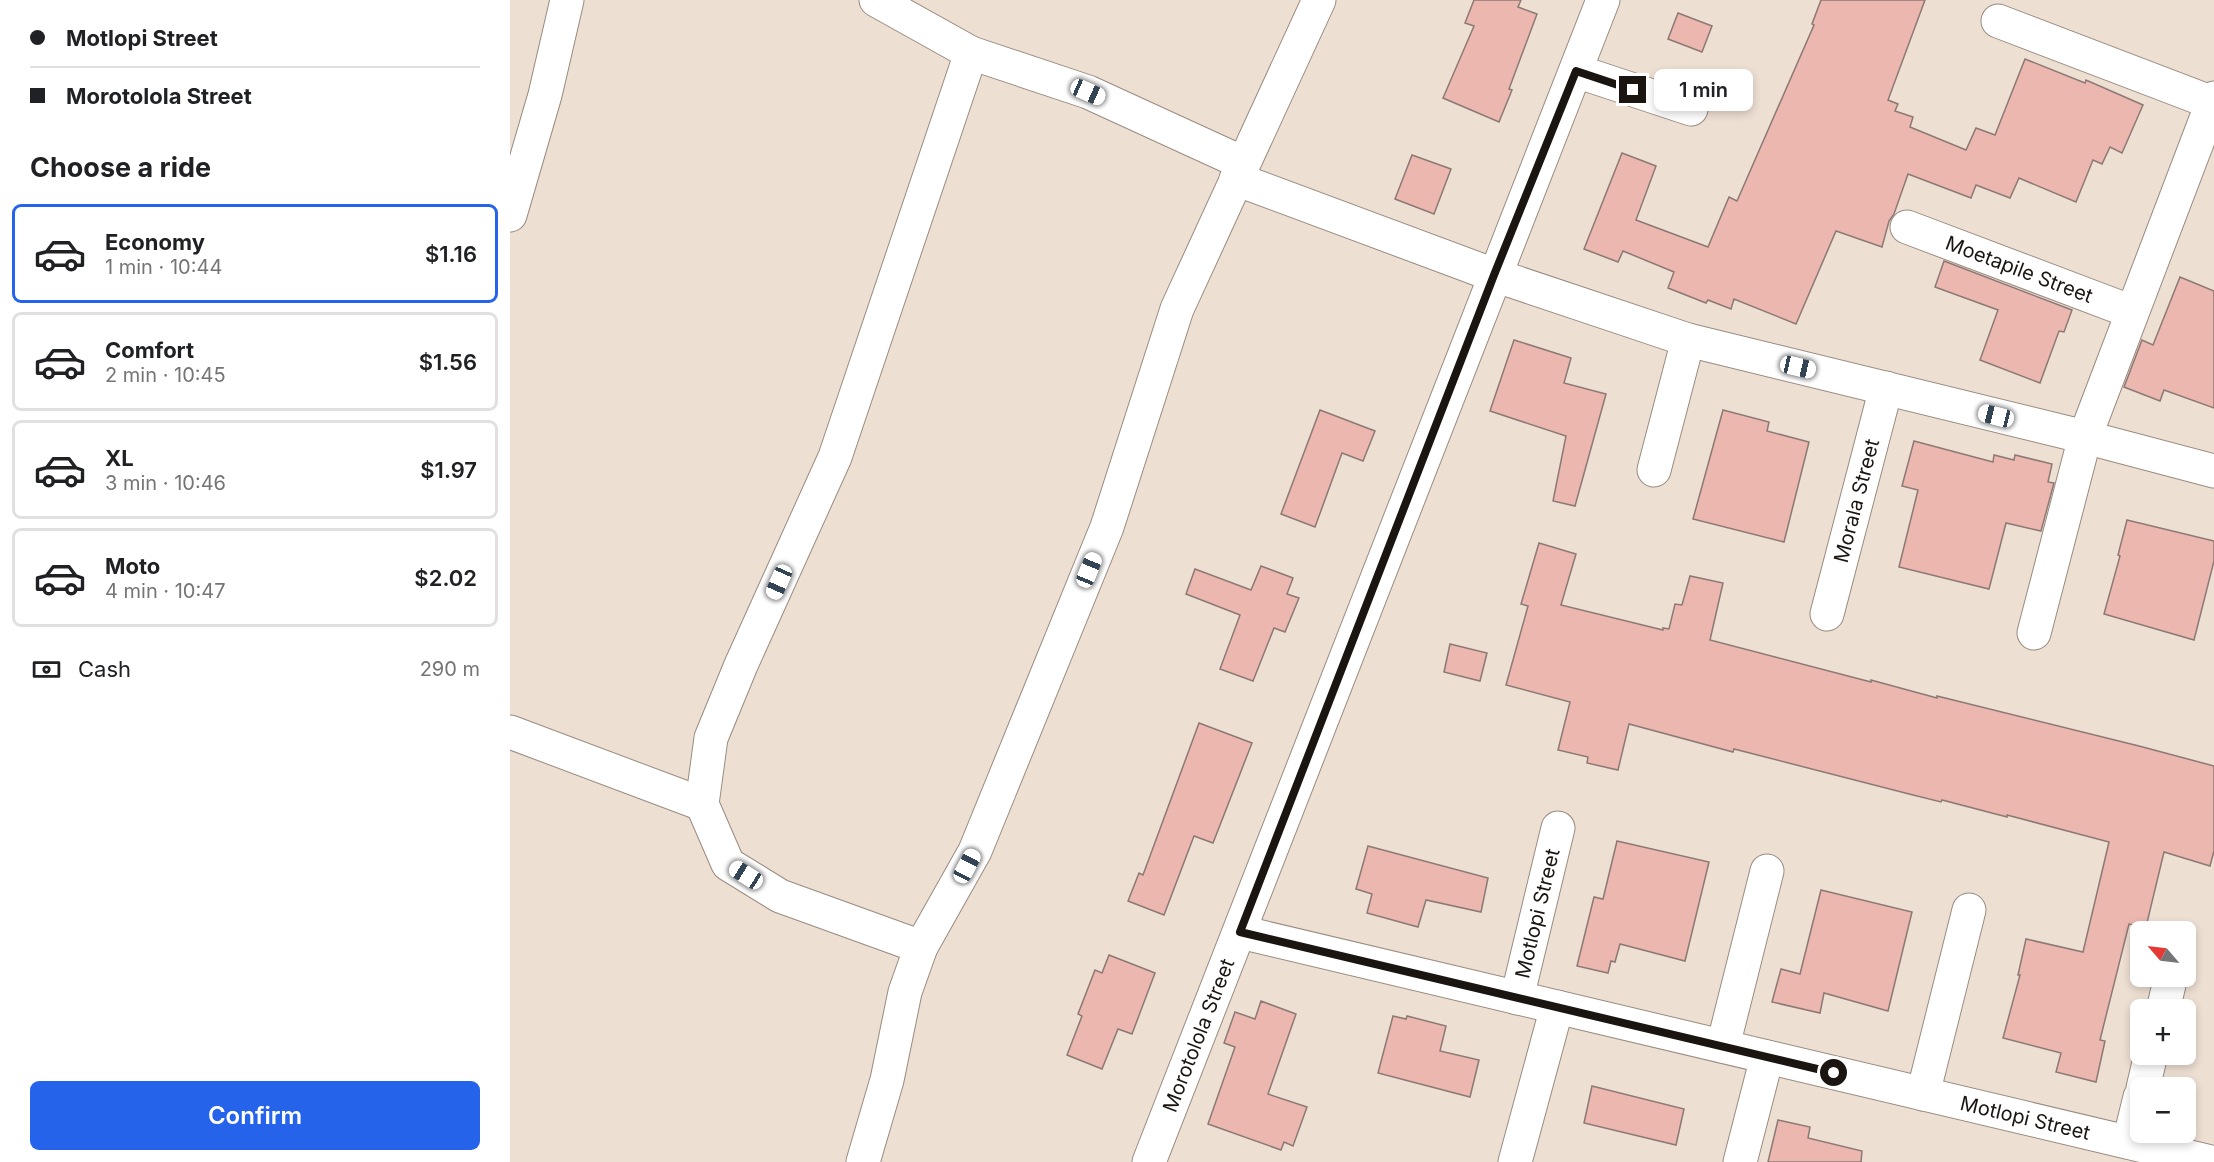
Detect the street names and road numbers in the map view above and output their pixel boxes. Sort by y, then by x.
street label: Moetapile Street [1942,231,2097,308]
street label: Morala Street [1829,436,1884,565]
street label: Motlopi Street [1510,846,1565,981]
street label: Morotolola Street [1158,955,1239,1115]
street label: Motlopi Street [1958,1091,2093,1145]

